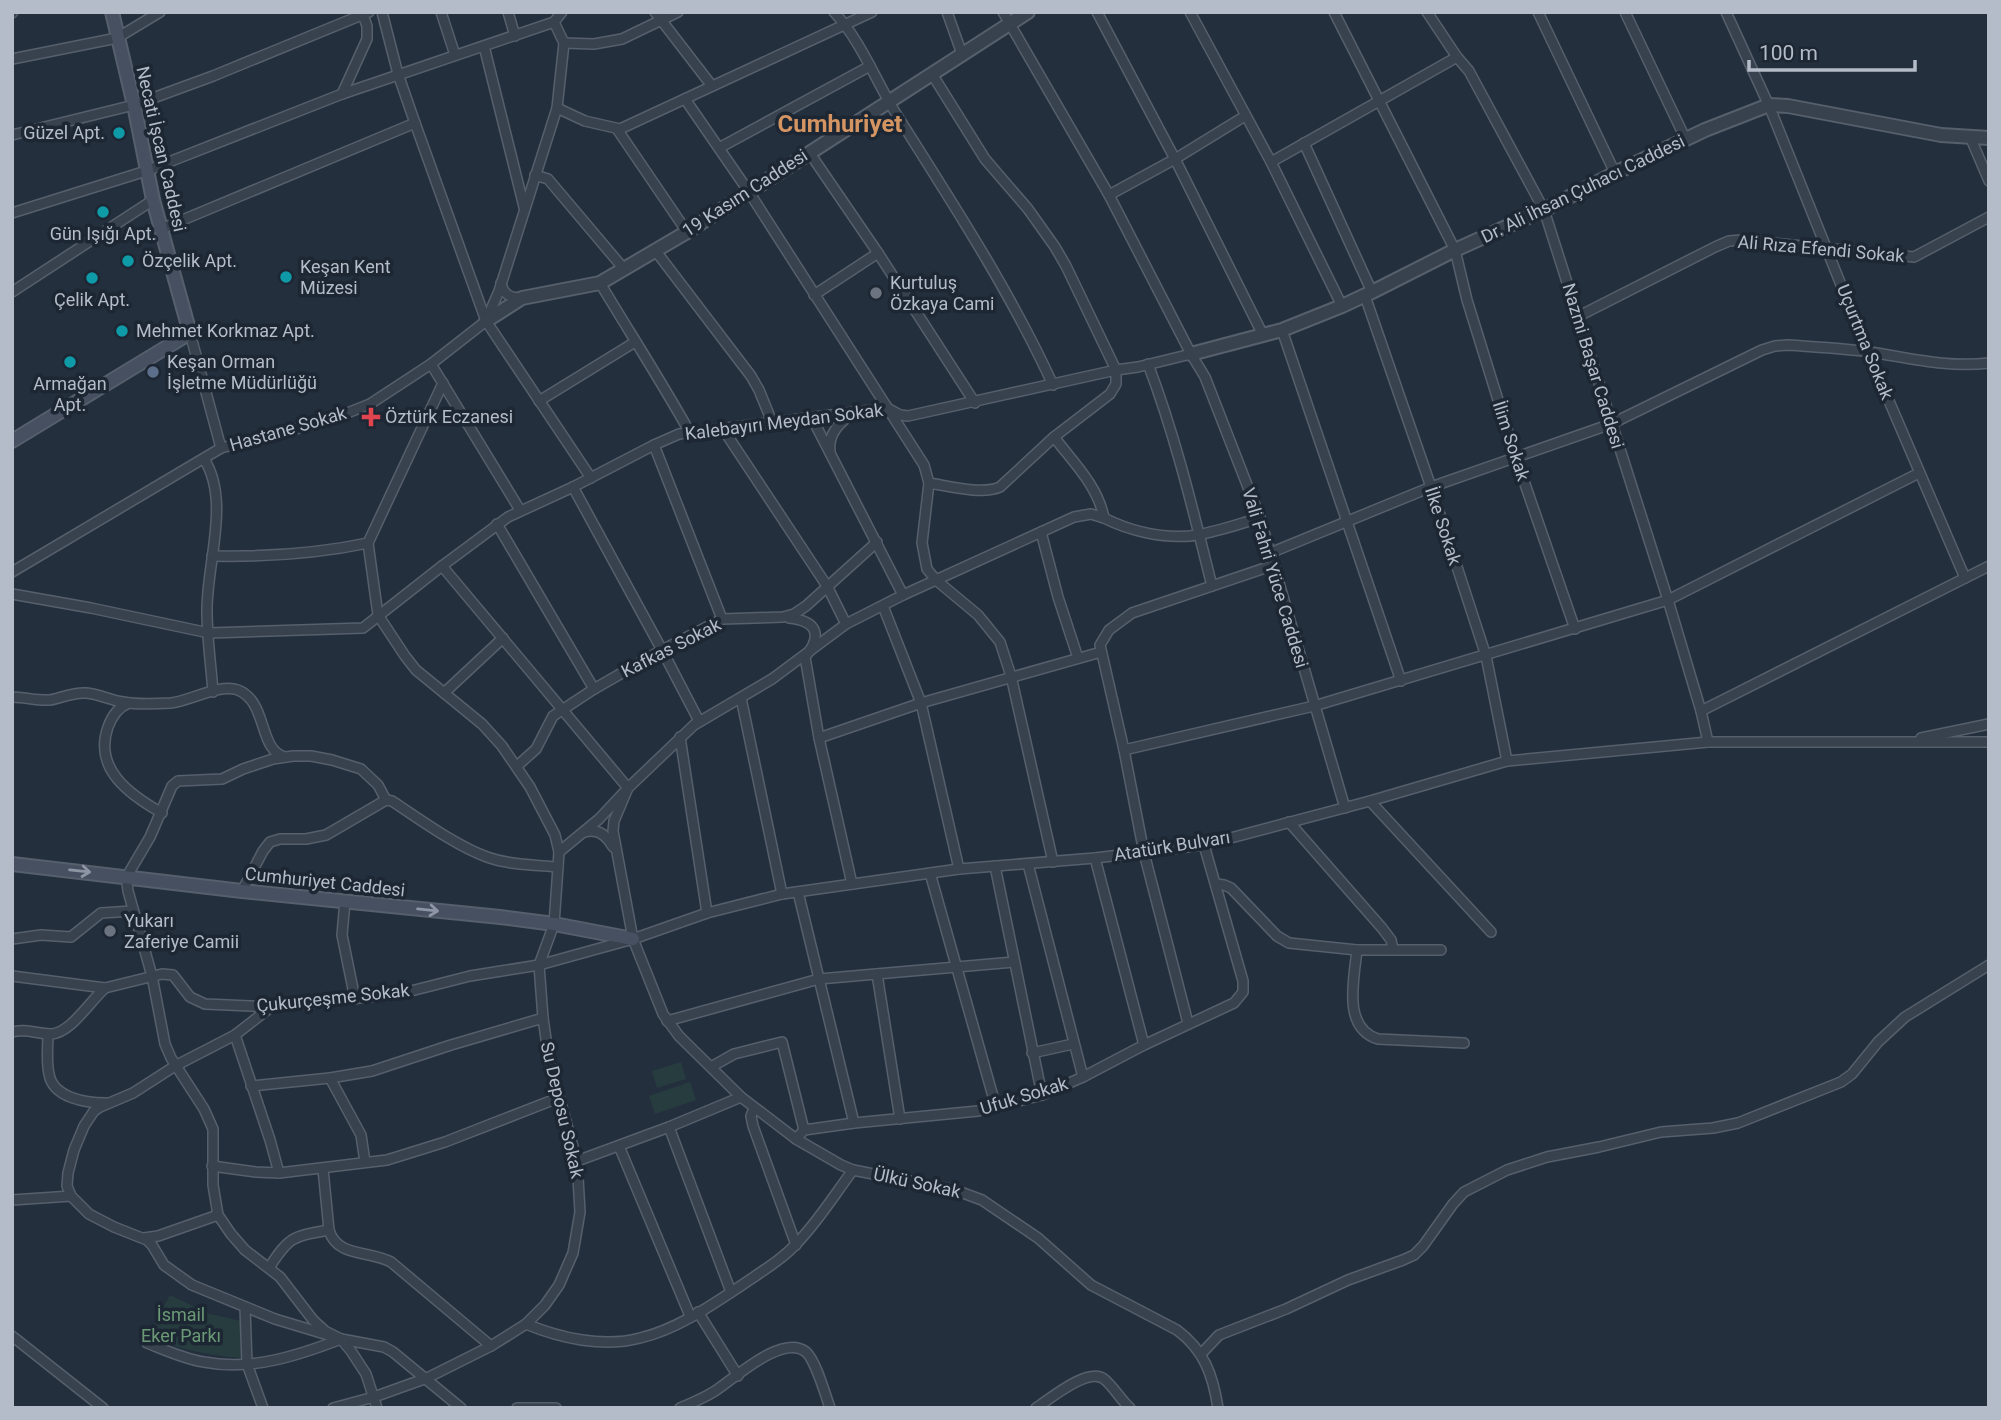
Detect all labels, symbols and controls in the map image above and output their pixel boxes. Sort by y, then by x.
scale bar [1749,28,1915,72]
text: 100 m [1759,41,1818,65]
street label: Necati İşcan Caddesi [132,64,191,234]
district label: Cumhuriyet [778,110,902,138]
place label: Güzel Apt. [23,122,105,143]
marker: Güzel Apt. [111,125,127,141]
street label: Dr. Ali İhsan Çuhacı Caddesi [1478,130,1688,247]
street label: 19 Kasım Caddesi [678,144,811,241]
marker: Gün Işığı Apt. [95,204,111,220]
place label: Gün Işığı Apt. [50,223,156,244]
street label: Ali Rıza Efendi Sokak [1737,231,1906,266]
place label: Özçelik Apt. [142,250,237,271]
marker: Özçelik Apt. [120,253,136,269]
place label: Keşan Kent Müzesi [300,256,391,298]
marker: Keşan Kent Müzesi [278,269,294,285]
marker: Çelik Apt. [84,270,100,286]
place label: Kurtuluş Özkaya Cami [890,272,994,314]
street label: Nazmi Başar Caddesi [1558,281,1629,451]
street label: Uçurtma Sokak [1833,281,1898,403]
marker: Kurtuluş Özkaya Cami [868,285,884,301]
place label: Çelik Apt. [54,289,130,310]
place label: Mehmet Korkmaz Apt. [136,320,315,341]
marker: Mehmet Korkmaz Apt. [114,323,130,339]
place label: Keşan Orman İşletme Müdürlüğü [167,351,317,393]
marker: Armağan Apt. [62,354,78,370]
marker: Keşan Orman İşletme Müdürlüğü [145,364,161,380]
place label: Armağan Apt. [33,373,107,415]
street label: İlim Sokak [1489,398,1535,484]
street label: Kalebayırı Meydan Sokak [684,399,885,444]
street label: Hastane Sokak [227,402,350,455]
place label: Öztürk Eczanesi [385,406,513,427]
marker: Öztürk Eczanesi [363,409,379,425]
street label: İlke Sokak [1421,484,1466,569]
street label: Vali Fahri Yüce Caddesi [1238,485,1313,670]
street label: Kafkas Sokak [617,613,725,682]
street label: Atatürk Bulvarı [1112,826,1231,865]
street label: Cumhuriyet Caddesi [244,863,406,900]
one-way arrow [68,865,91,878]
one-way arrow [416,903,439,916]
place label: Yukarı Zaferiye Camii [124,910,239,952]
marker: Yukarı Zaferiye Camii [102,923,118,939]
street label: Çukurçeşme Sokak [255,979,411,1016]
street label: Su Deposu Sokak [537,1040,589,1181]
street label: Ufuk Sokak [978,1072,1071,1119]
street label: Ülkü Sokak [872,1163,963,1202]
park label: İsmail Eker Parkı [141,1304,221,1346]

